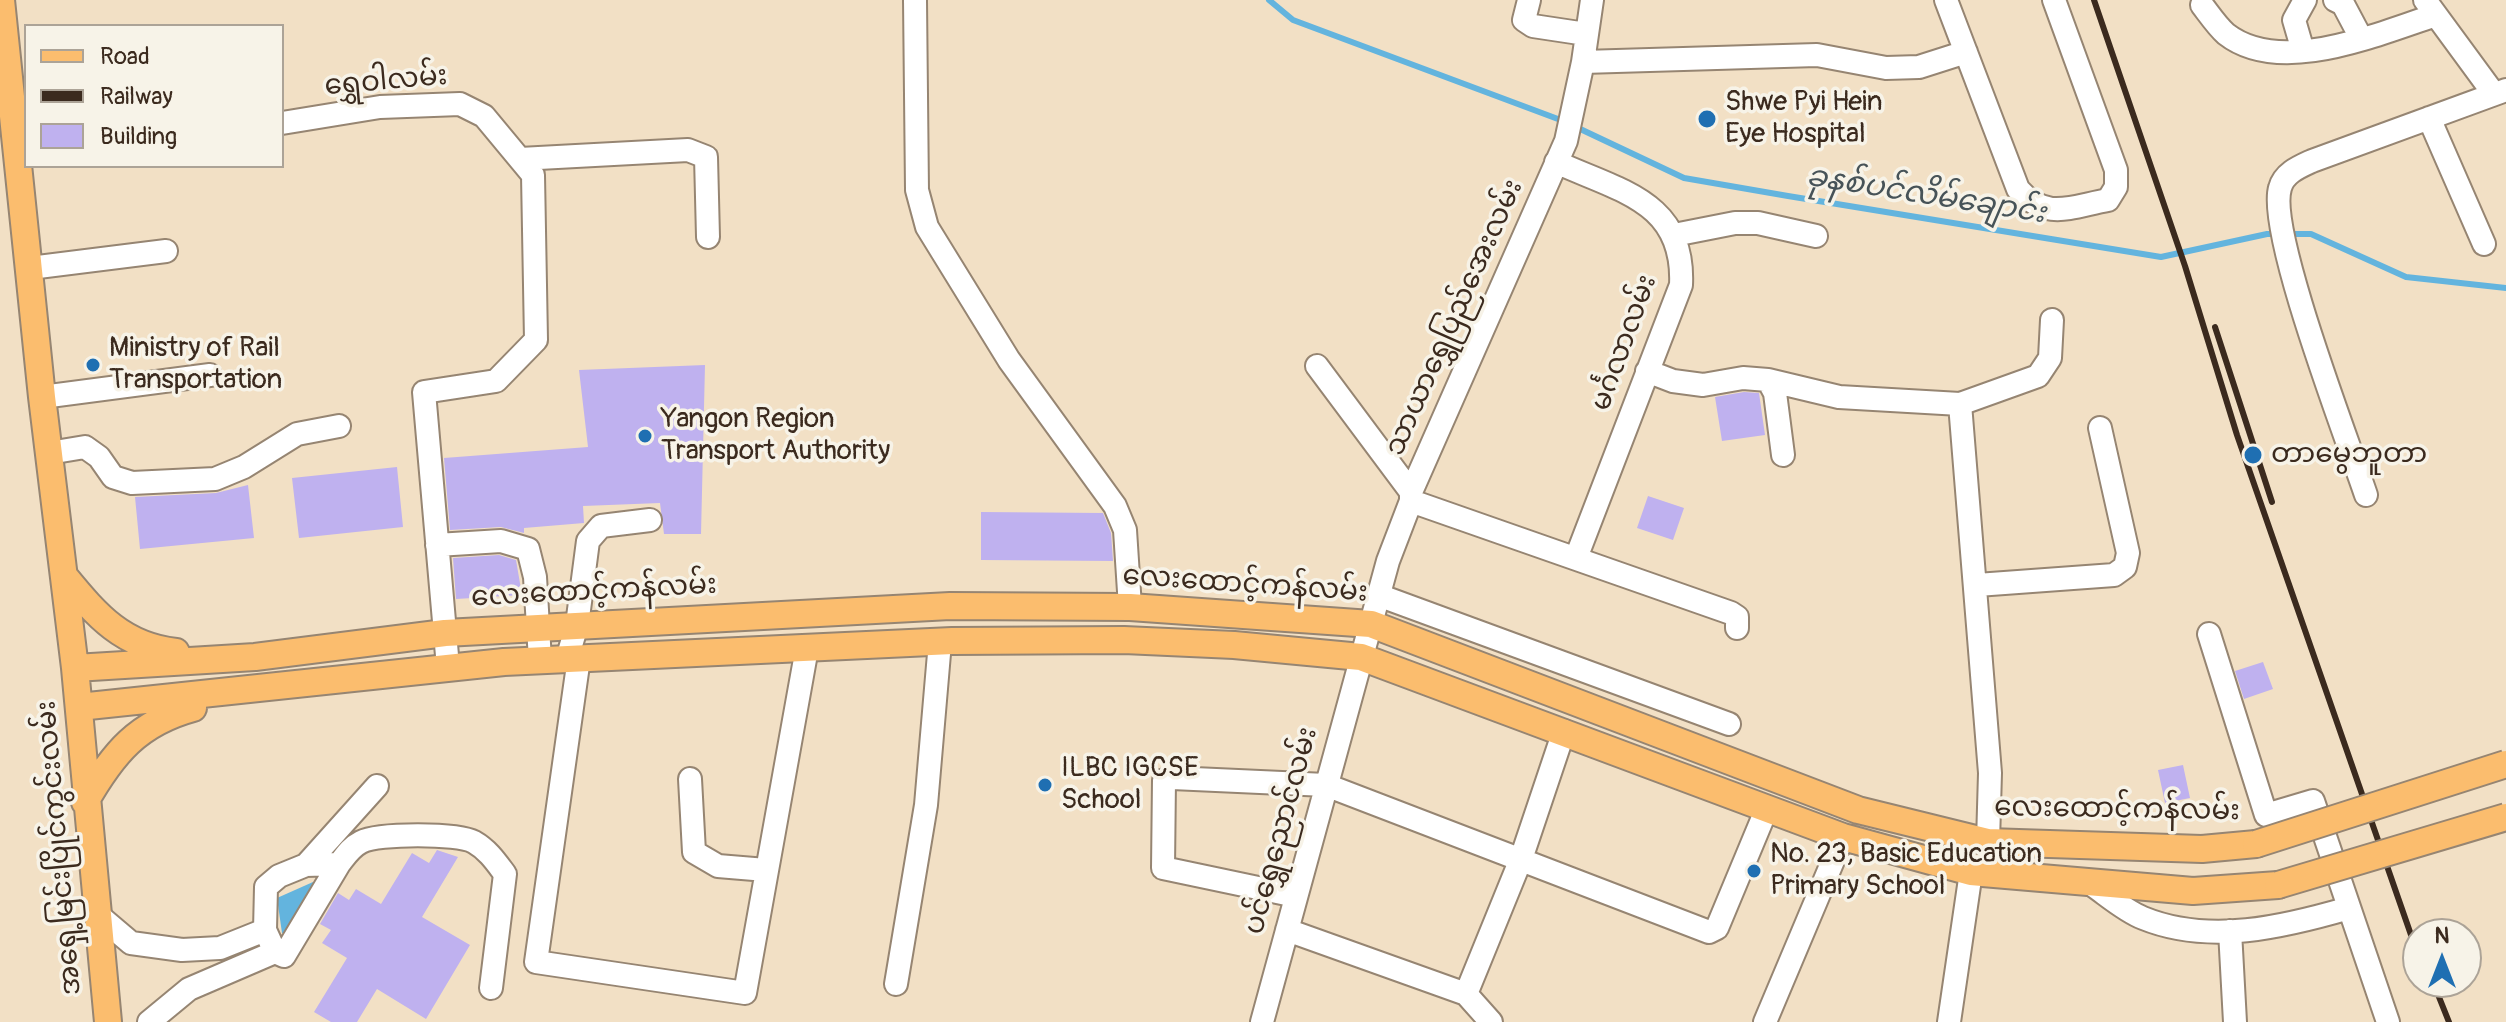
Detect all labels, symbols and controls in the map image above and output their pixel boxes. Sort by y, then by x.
legend [24,24,284,168]
text: Road [100,42,150,71]
street label: ရွှေဝါလမ်း [323,60,449,104]
text: Railway [100,82,173,111]
place label: Shwe Pyi Hein Eye Hospital [1725,86,1883,152]
marker: Shwe Pyi Hein Eye Hospital [1696,108,1718,130]
text: Building [100,122,177,151]
water label: ခုနစ်ပင်လိမ်ချောင်း [1804,159,2048,233]
street label: သာယာရွှေပြည်အေးလမ်း [1379,175,1531,461]
street label: မင်္ဂလာလမ်း [1585,271,1665,415]
place label: Ministry of Rail Transportation [109,332,282,398]
marker: Ministry of Rail Transportation [84,356,102,374]
place label: Yangon Region Transport Authority [661,403,890,469]
marker: Yangon Region Transport Authority [636,427,654,445]
place label: တာမွေဘူတာ [2271,438,2427,472]
marker: တာမွေဘူတာ [2242,444,2264,466]
street label: လေးထောင့်ကန်လမ်း [1121,560,1369,610]
street label: လေးထောင့်ကန်လမ်း [470,569,718,615]
street label: အရှေ့မြင်းပြိုင်ကွင်းလမ်း [30,699,90,997]
street label: ပင်ရွှေညောင်လမ်း [1238,724,1326,938]
place label: ILBC IGCSE School [1061,752,1199,818]
marker: ILBC IGCSE School [1036,776,1054,794]
street label: လေးထောင့်ကန်လမ်း [1994,791,2240,829]
place label: No. 23, Basic Education Primary School [1770,838,2042,904]
marker: No. 23, Basic Education Primary School [1745,862,1763,880]
north arrow [2402,918,2482,998]
text: N [2435,922,2449,950]

